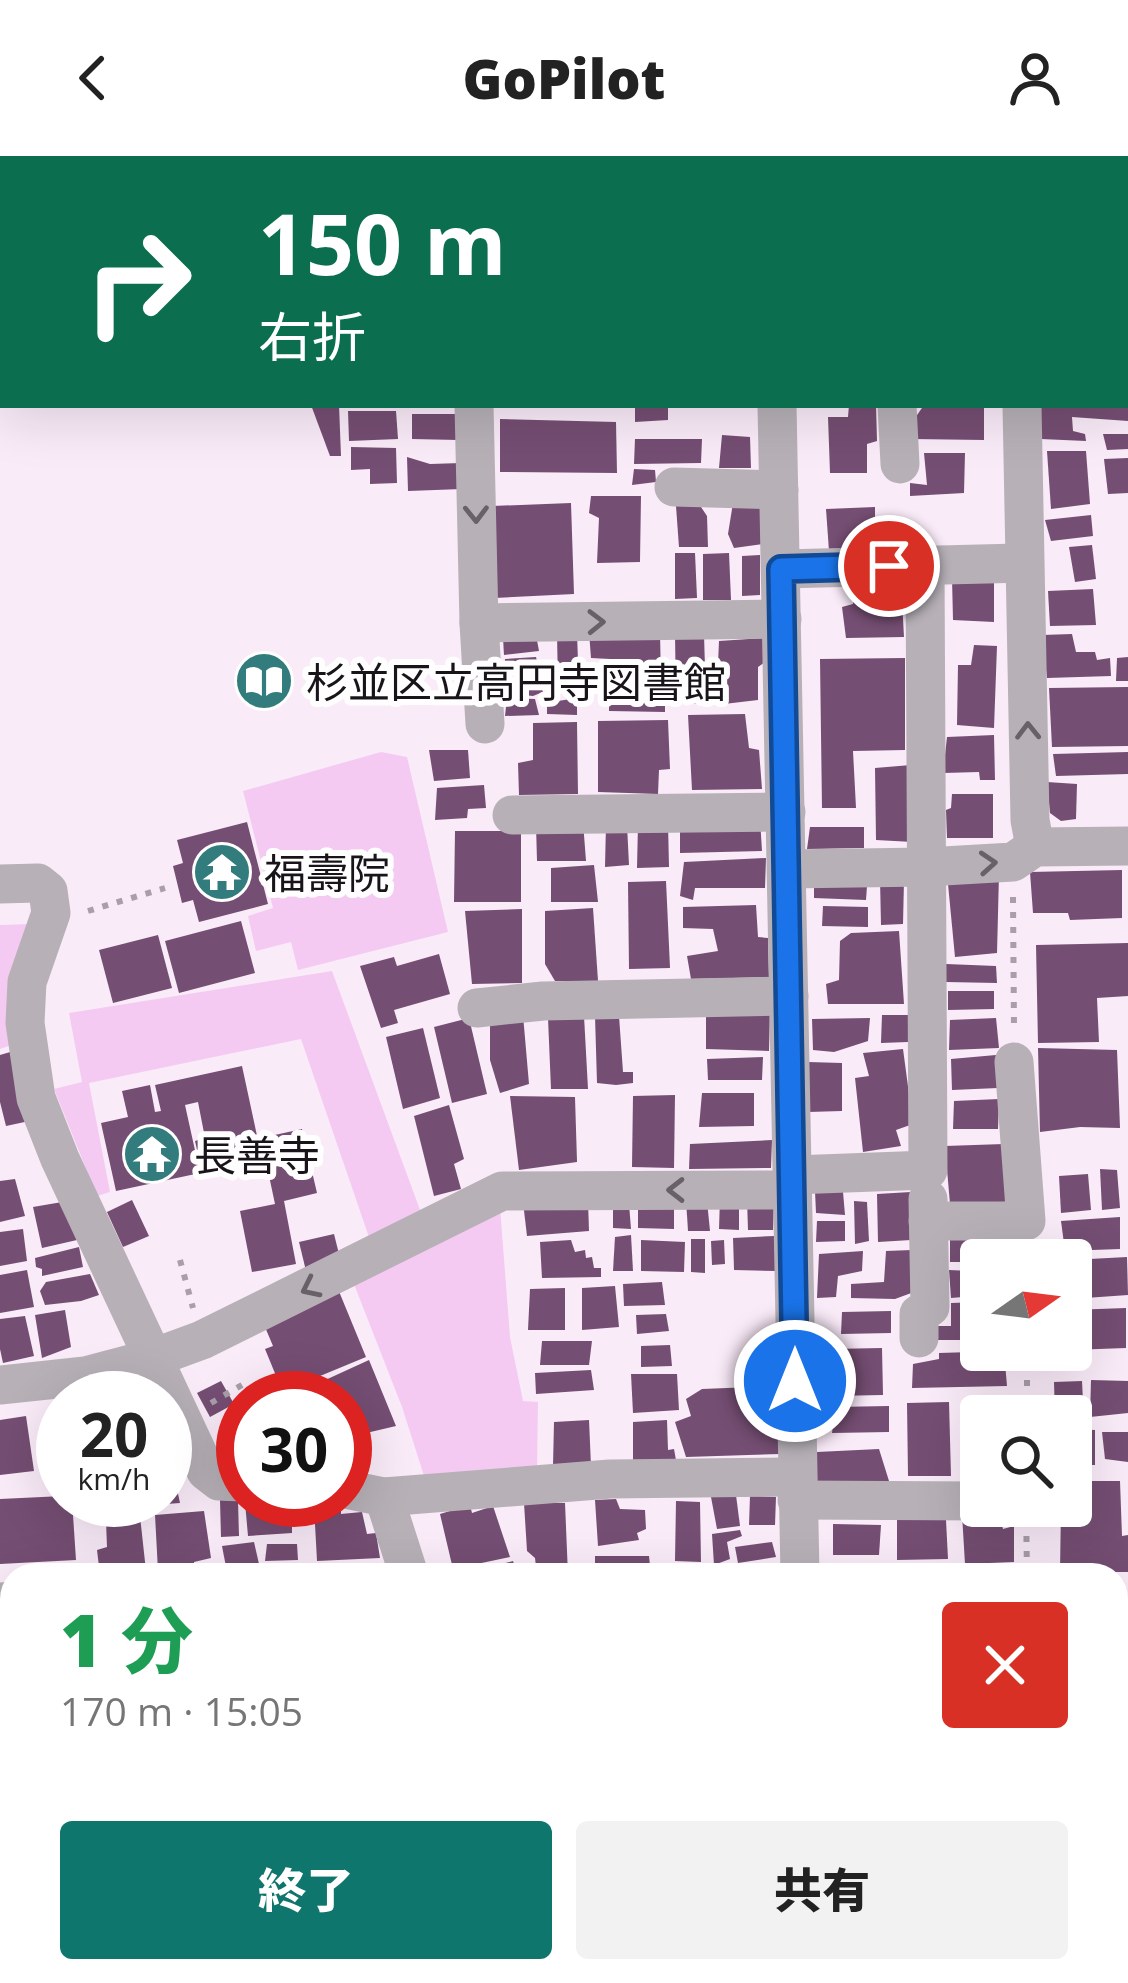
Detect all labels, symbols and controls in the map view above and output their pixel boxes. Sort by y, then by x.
text: GoPilot [463,41,665,115]
icon: back [60,45,126,111]
icon: person [1002,45,1068,111]
text: 150 m [258,185,506,300]
icon: right [60,204,216,360]
text: 右折 [258,299,366,373]
one-way arrow [463,505,489,524]
pin [838,515,940,617]
icon: arrive [856,533,922,599]
one-way arrow [587,609,606,635]
library icon: 杉並区立高円寺図書館 [233,650,295,712]
place label: 杉並区立高円寺図書館 [306,653,726,710]
one-way arrow [1015,721,1041,740]
temple icon: 福壽院 [191,841,253,903]
place label: 福壽院 [264,844,390,901]
one-way arrow [979,851,998,877]
temple icon: 長善寺 [121,1123,183,1185]
place label: 長善寺 [194,1126,320,1183]
one-way arrow [666,1177,685,1203]
north arrow [960,1239,1092,1371]
map controls [960,1239,1092,1527]
one-way arrow [301,1274,322,1298]
position arrow [732,1318,858,1444]
speed limit sign: 30 [216,1371,372,1527]
text: 20 [80,1393,148,1475]
button: search [960,1395,1092,1527]
text: km/h [78,1458,150,1499]
text: 1 分 [60,1590,193,1688]
button: close [942,1602,1068,1728]
text: 170 m · 15:05 [60,1684,303,1737]
button: 終了 [60,1821,552,1959]
button: 共有 [576,1821,1068,1959]

